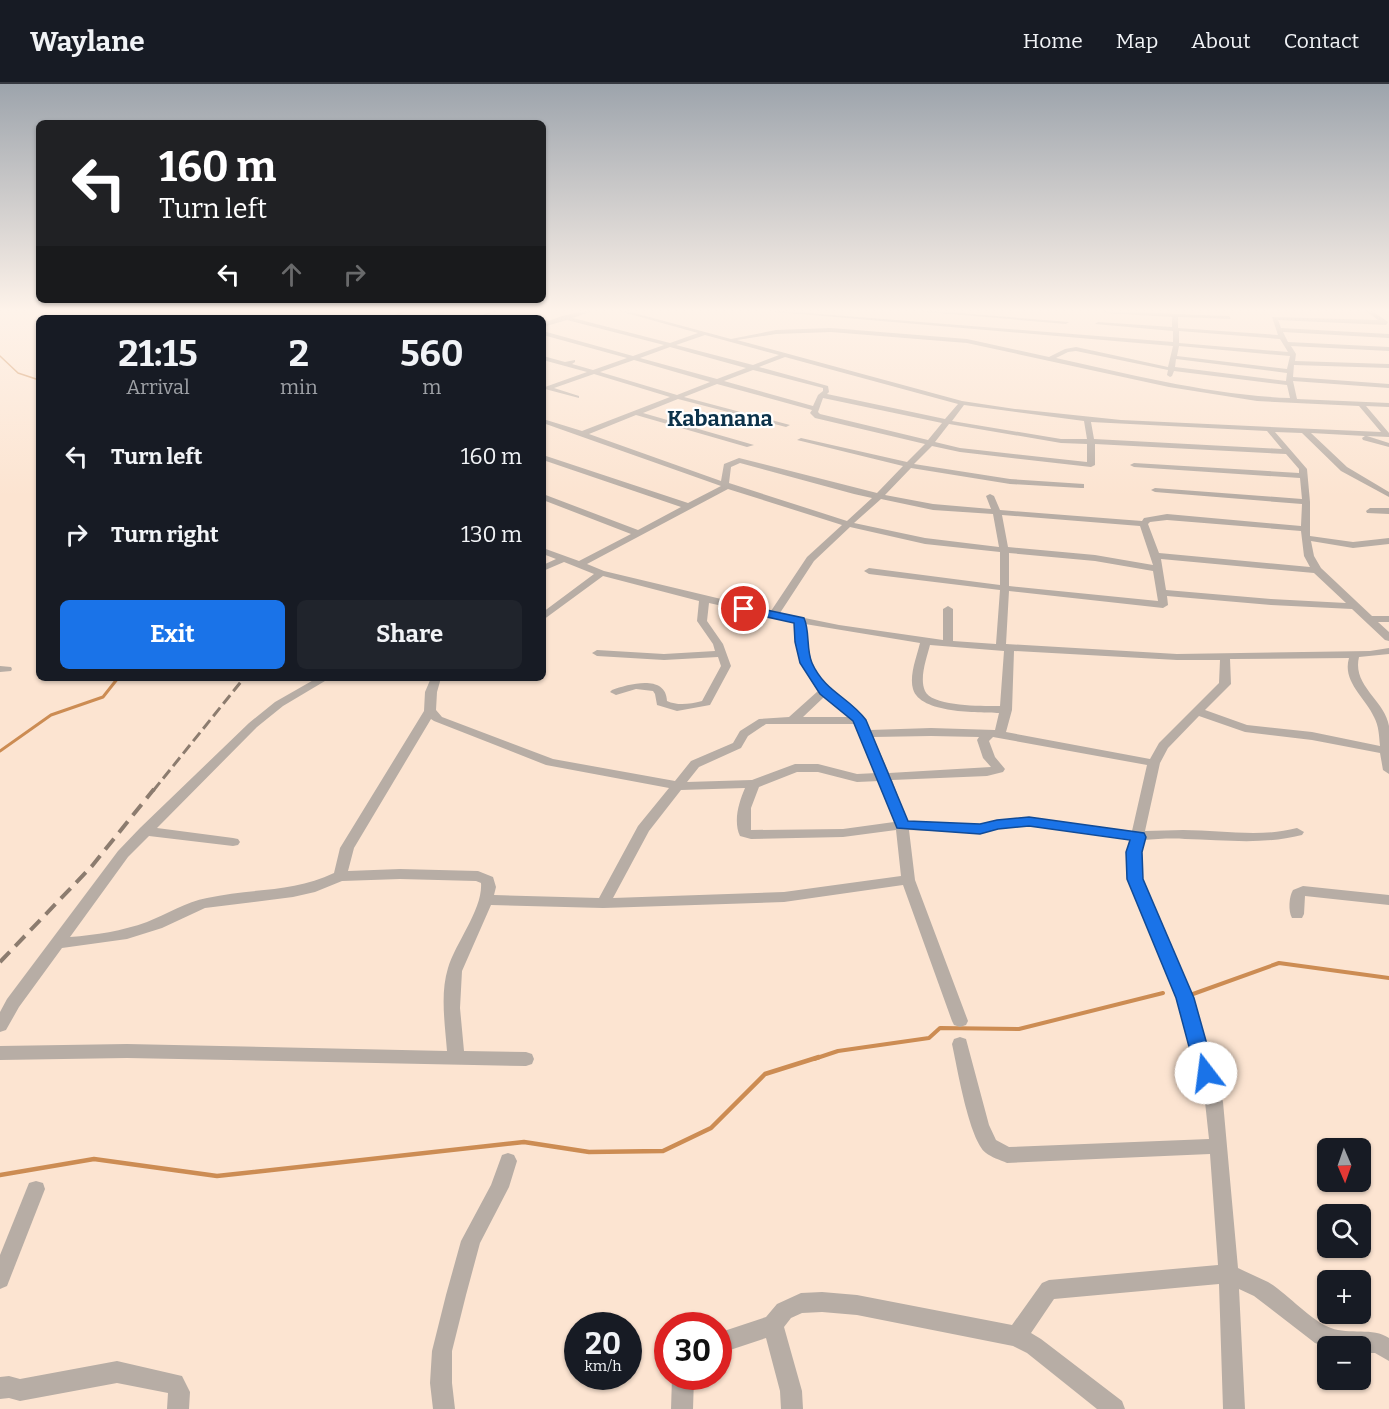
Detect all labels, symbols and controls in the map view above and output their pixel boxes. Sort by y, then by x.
text: Waylane [30,25,145,58]
text: Home [1023,28,1083,54]
text: Map [1116,28,1158,54]
text: About [1191,28,1251,54]
text: Contact [1284,28,1359,54]
text: 160 m [159,142,276,192]
icon: left [60,144,138,222]
text: Turn left [159,193,267,225]
icon: left [212,258,245,291]
icon: ahead [275,258,308,291]
icon: right [338,258,371,291]
text: 21:15 [118,332,198,376]
text: 2 [289,332,309,376]
text: 560 [400,332,464,376]
text: Arrival [126,375,190,399]
text: min [280,375,318,399]
text: m [422,375,441,399]
district label: Kabanana [667,405,774,432]
icon: left [60,440,93,473]
text: Turn left [111,443,203,470]
text: 160 m [461,443,522,470]
icon: right [60,518,93,551]
text: Turn right [111,521,219,548]
text: 130 m [461,521,522,548]
pin [718,583,769,634]
icon: arrive [727,592,760,625]
button: Exit [60,600,285,669]
button: Share [297,600,522,669]
position arrow [1174,1041,1238,1105]
north arrow [1317,1138,1371,1192]
map controls [1317,1138,1371,1390]
button: search [1317,1204,1371,1258]
button: + [1317,1270,1371,1324]
speed limit sign: 30 [654,1312,732,1390]
text: 20 [585,1326,621,1362]
button: − [1317,1336,1371,1390]
text: km/h [584,1357,622,1375]

